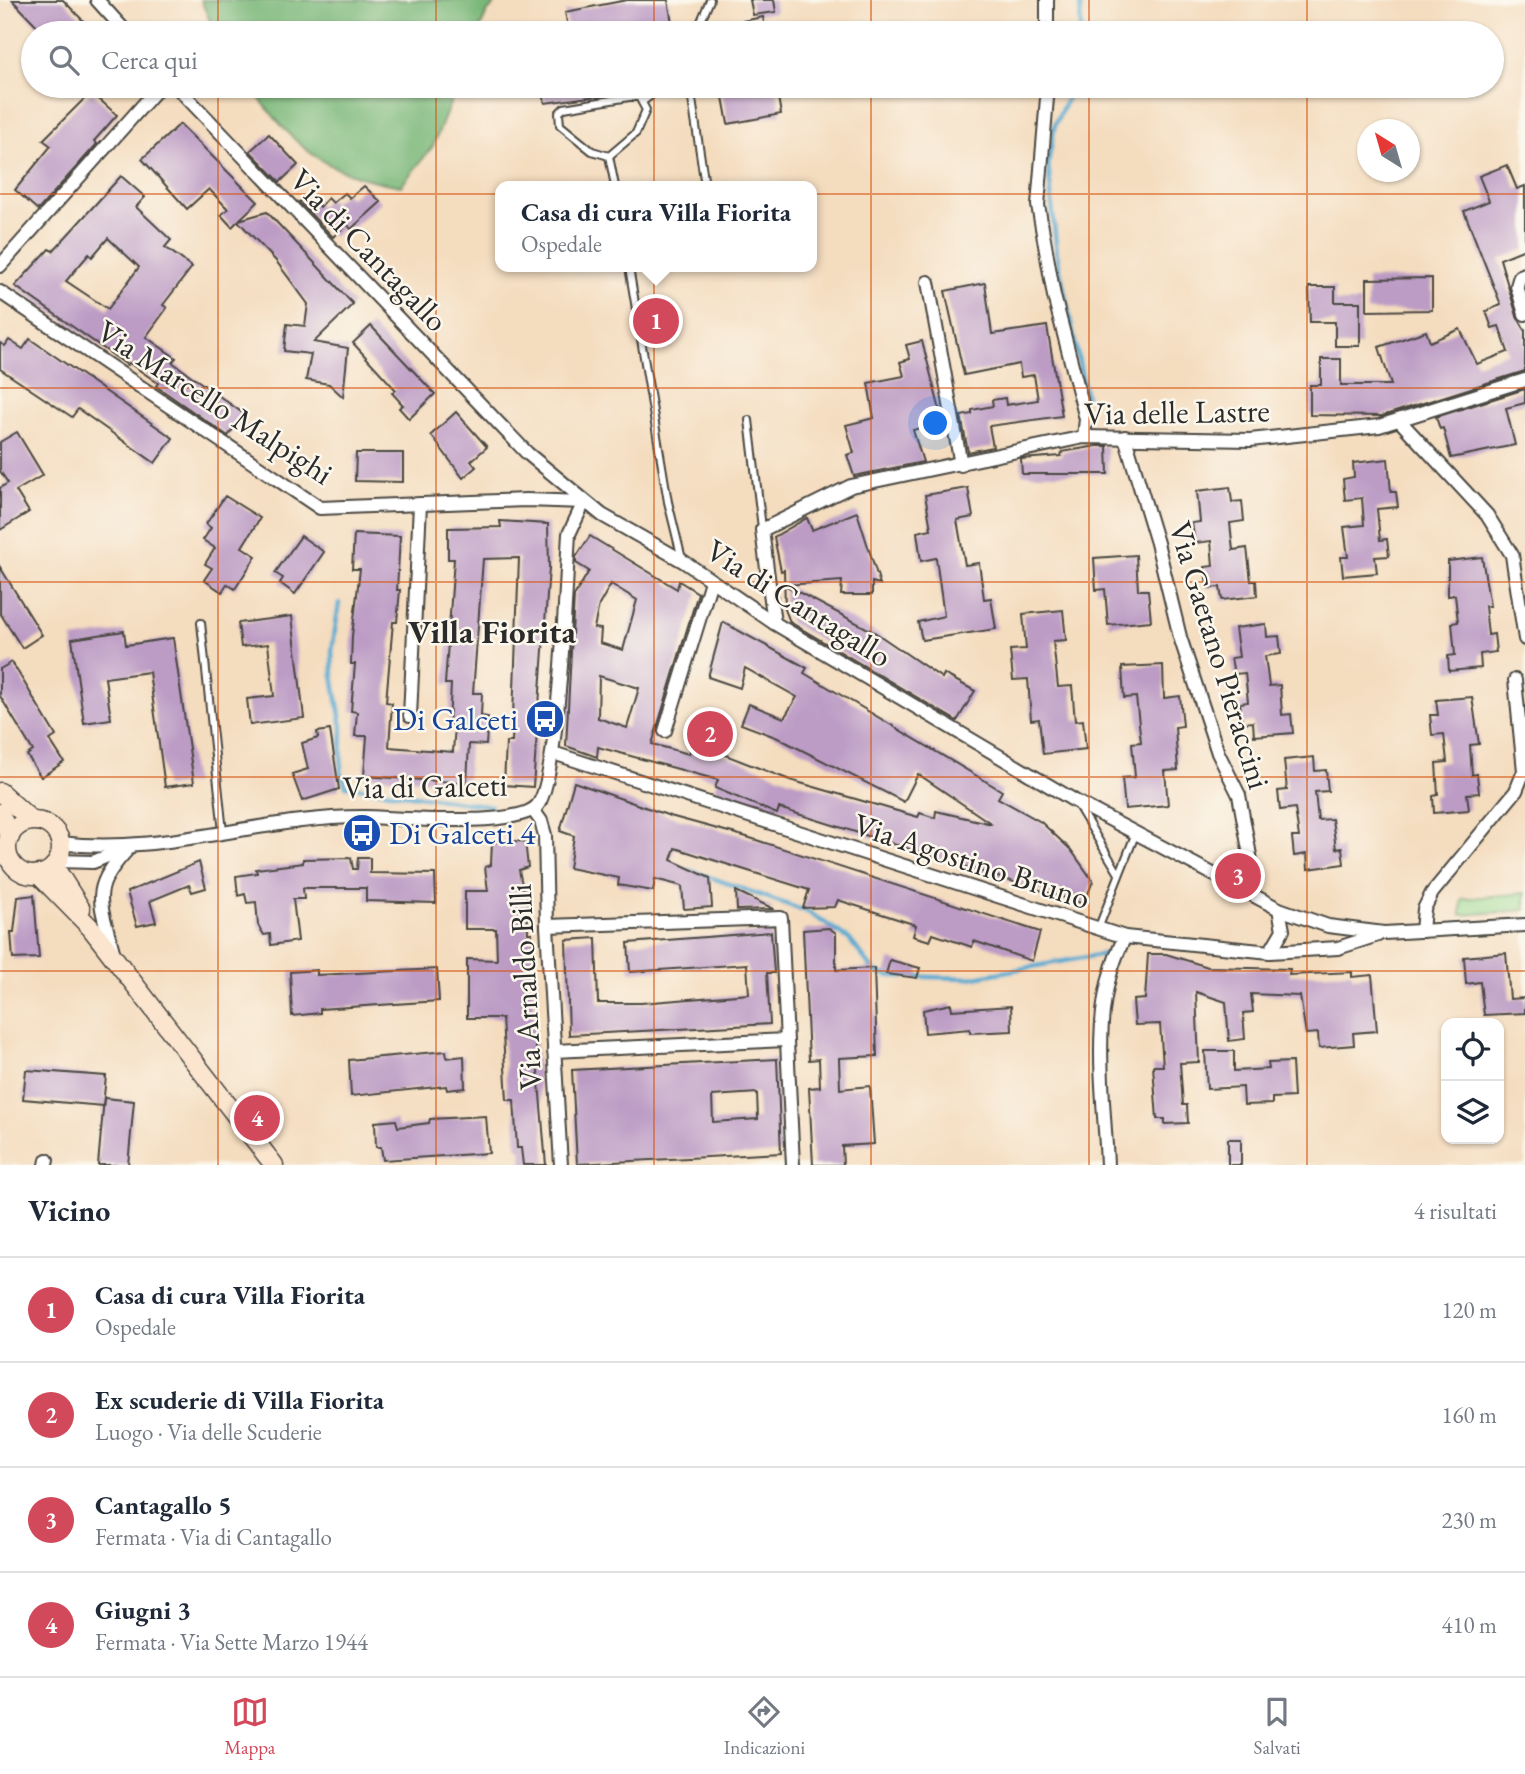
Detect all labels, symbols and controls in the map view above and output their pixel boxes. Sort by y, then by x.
search box [21,21,1504,98]
icon: search [45,41,83,79]
text: Cerca qui [101,43,198,77]
north arrow [1357,119,1420,182]
street label: Via di Cantagallo [280,159,458,341]
popup [495,181,817,272]
text: Casa di cura Villa Fiorita [521,195,791,229]
text: Ospedale [521,229,602,259]
pin: 1 [633,295,679,347]
street label: Via Marcello Malpighi [89,310,341,494]
street label: Via delle Lastre [1084,389,1270,435]
your location [918,406,952,440]
street label: Via Gaetano Pieraccini [1159,516,1281,794]
street label: Via di Cantagallo [698,529,900,677]
district label: Villa Fiorita [408,610,576,653]
place label: Di Galceti [393,698,518,740]
bus stop icon: Di Galceti [524,698,566,740]
pin: 2 [687,708,733,760]
street label: Via di Galceti [342,764,508,808]
street label: Via Agostino Bruno [848,803,1096,919]
bus stop icon: Di Galceti 4 [341,812,383,854]
place label: Di Galceti 4 [389,812,536,854]
pin: 3 [1215,850,1261,902]
street label: Via Arnaldo Billi [499,883,551,1091]
map controls [1441,1018,1504,1144]
button: locate [1441,1018,1504,1081]
button: layers [1441,1081,1504,1144]
pin: 4 [234,1092,280,1144]
text: Vicino [28,1191,110,1230]
text: 4 risultati [1414,1196,1497,1226]
text: Casa di cura Villa Fiorita [95,1278,365,1312]
text: 1 [45,1295,57,1325]
text: 120 m [1441,1295,1497,1325]
text: Ospedale [95,1312,176,1342]
text: Ex scuderie di Villa Fiorita [95,1383,384,1417]
text: 2 [45,1400,57,1430]
text: 160 m [1441,1400,1497,1430]
text: Luogo · Via delle Scuderie [95,1417,322,1447]
text: Cantagallo 5 [95,1488,232,1522]
text: 3 [45,1505,57,1535]
text: 230 m [1441,1505,1497,1535]
text: Fermata · Via di Cantagallo [95,1522,332,1552]
text: Giugni 3 [95,1593,191,1627]
text: 4 [45,1610,57,1640]
text: 410 m [1441,1610,1497,1640]
text: Fermata · Via Sette Marzo 1944 [95,1627,368,1657]
tab: Mappa [224,1693,275,1760]
tab: Indicazioni [724,1693,805,1760]
tab: Salvati [1254,1693,1301,1760]

